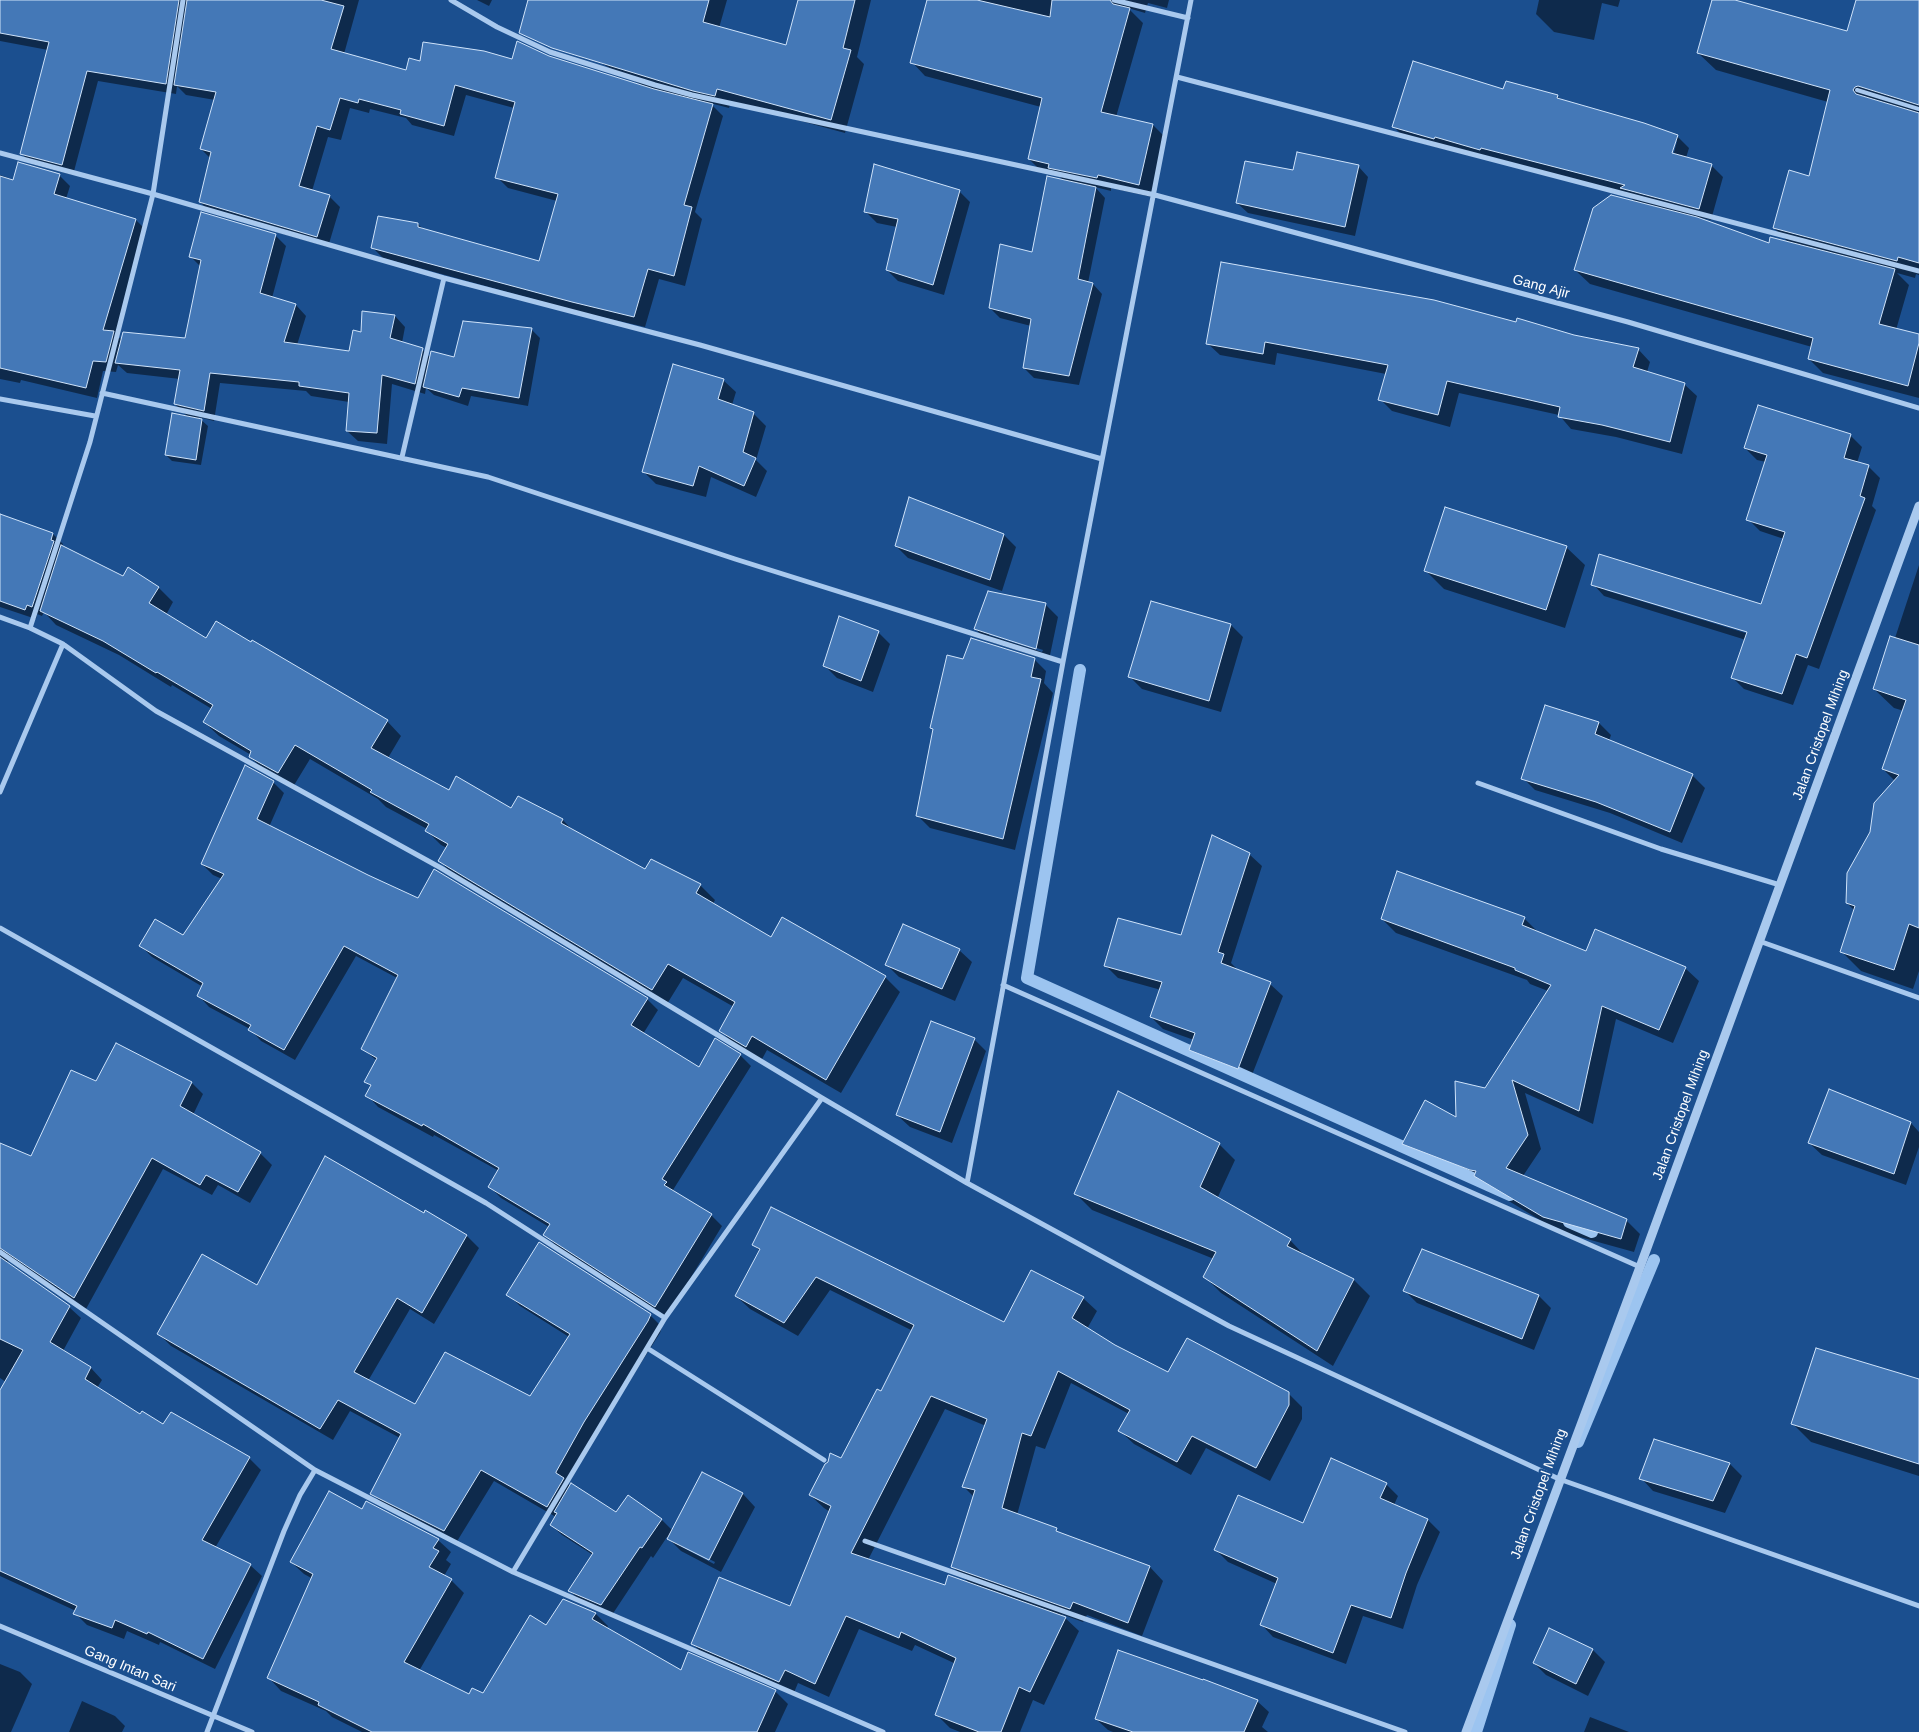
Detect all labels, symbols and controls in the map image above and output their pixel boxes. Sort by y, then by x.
street label: Gang Ajir [1511,271,1571,303]
street label: Jalan Cristopel Mihing [1790,667,1852,803]
street label: Jalan Cristopel Mihing [1650,1047,1712,1183]
street label: Jalan Cristopel Mihing [1508,1426,1570,1562]
street label: Gang Intan Sari [82,1642,178,1696]

